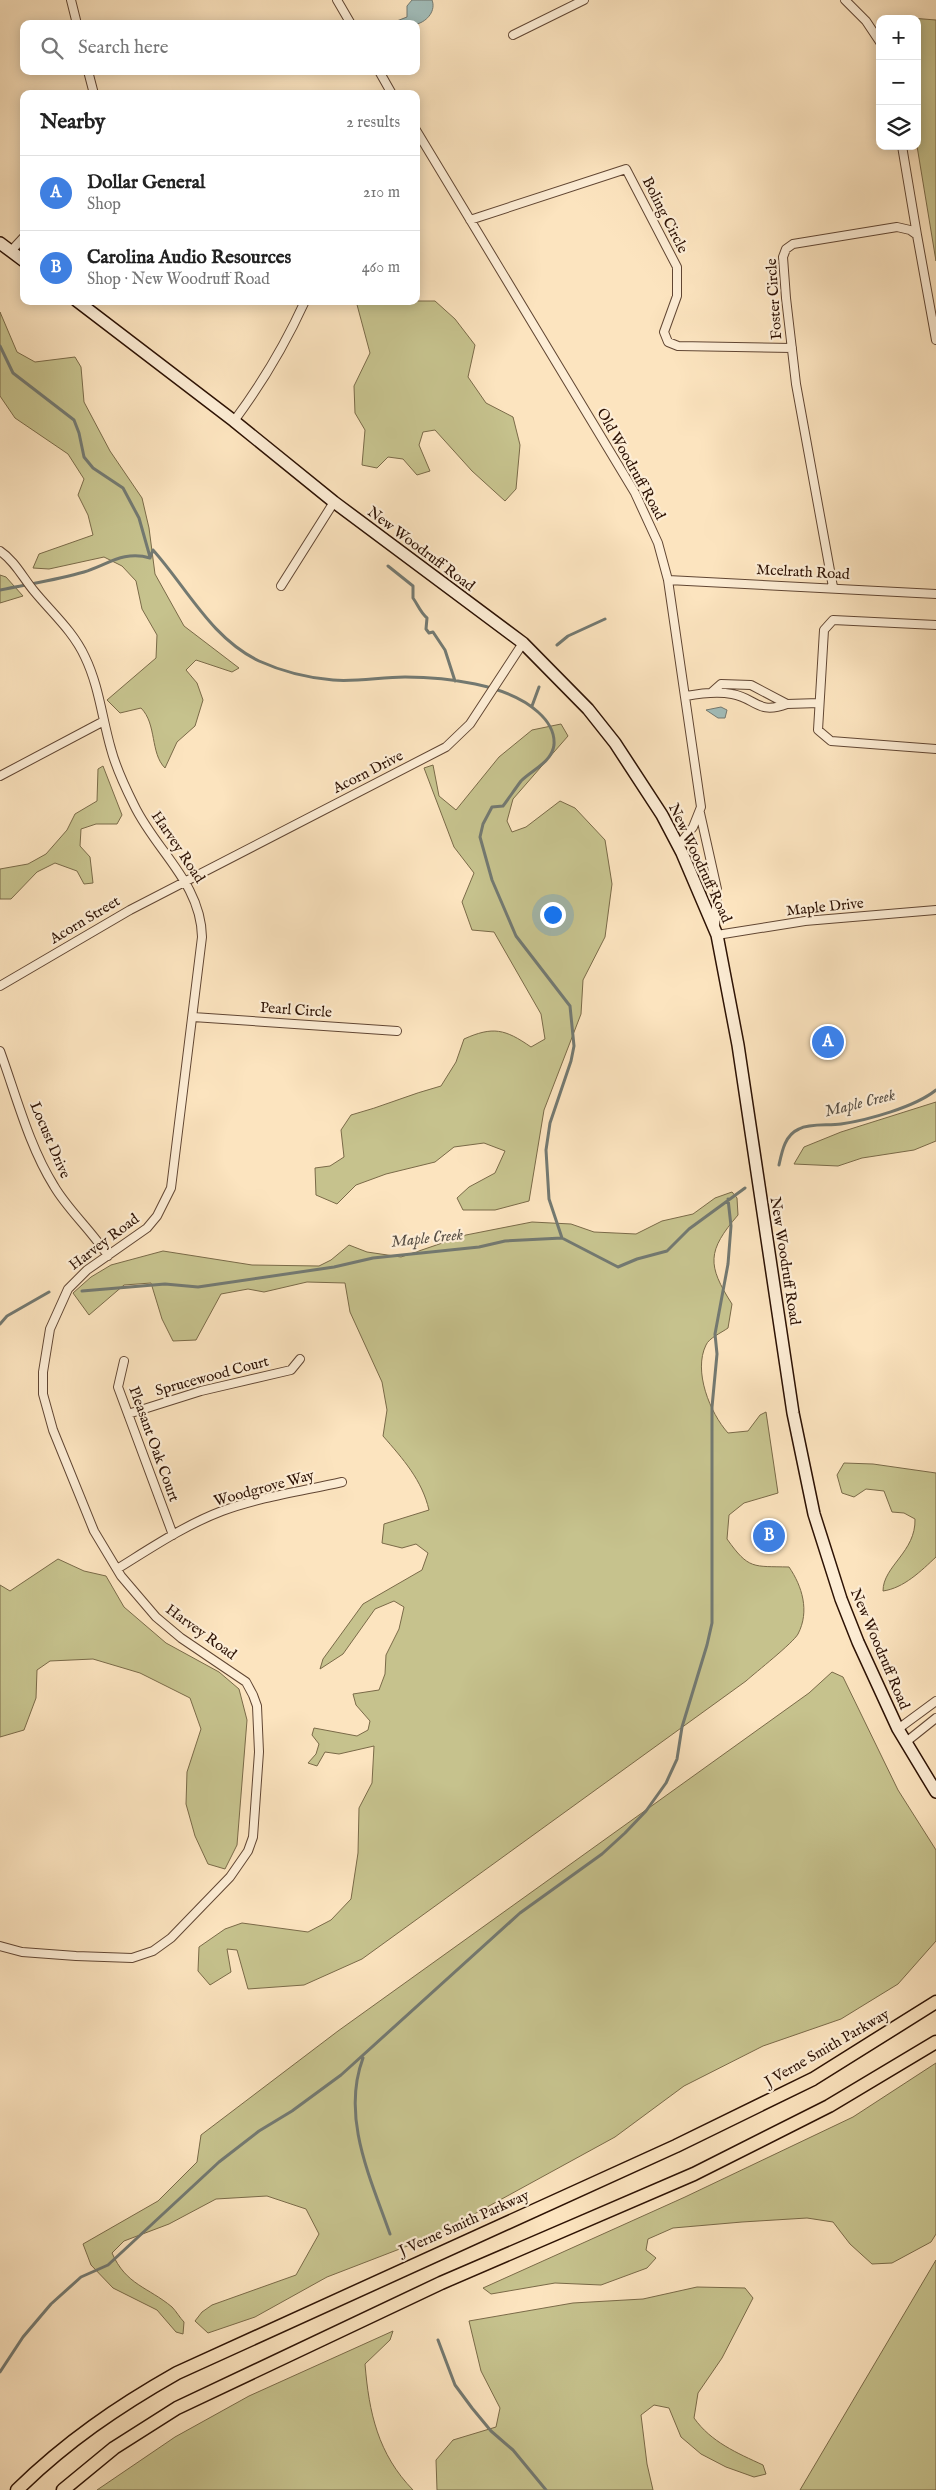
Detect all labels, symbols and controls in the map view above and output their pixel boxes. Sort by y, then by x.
map controls [876,15,921,150]
button: + [876,15,921,60]
search box [20,20,420,75]
icon: search [38,34,66,62]
text: Search here [78,36,169,60]
button: − [876,60,921,105]
button: layers [876,105,921,150]
text: Nearby [40,109,105,136]
text: 2 results [346,113,400,133]
text: Dollar General [87,171,205,195]
street label: Boling Circle [638,174,692,256]
text: A [51,183,61,203]
text: 210 m [363,183,400,203]
text: Shop [87,195,121,215]
text: Carolina Audio Resources [87,246,291,270]
text: B [51,258,61,278]
text: 460 m [362,258,400,278]
street label: Foster Circle [762,258,786,340]
text: Shop · New Woodruff Road [87,270,270,290]
street label: Old Woodruff Road [592,405,670,524]
street label: New Woodruff Road [364,502,479,596]
street label: Mcelrath Road [756,560,851,584]
street label: Acorn Drive [329,746,406,798]
street label: New Woodruff Road [664,800,736,927]
street label: Harvey Road [147,807,210,888]
street label: Acorn Street [46,892,124,949]
street label: Maple Drive [785,893,865,921]
your location [540,902,566,928]
street label: Pearl Circle [259,998,333,1022]
pin: A [812,1023,844,1061]
water label: Maple Creek [823,1085,898,1122]
street label: Locust Drive [25,1099,75,1181]
street label: New Woodruff Road [765,1195,805,1328]
street label: Harvey Road [65,1209,144,1275]
water label: Maple Creek [390,1225,465,1253]
street label: Sprucewood Court [153,1352,271,1400]
street label: Pleasant Oak Court [124,1384,184,1504]
street label: Woodgrove Way [212,1465,317,1511]
pin: B [753,1517,785,1555]
street label: New Woodruff Road [846,1586,914,1713]
street label: Harvey Road [162,1600,241,1665]
street label: J Verne Smith Parkway [760,2004,893,2092]
street label: J Verne Smith Parkway [394,2185,533,2261]

